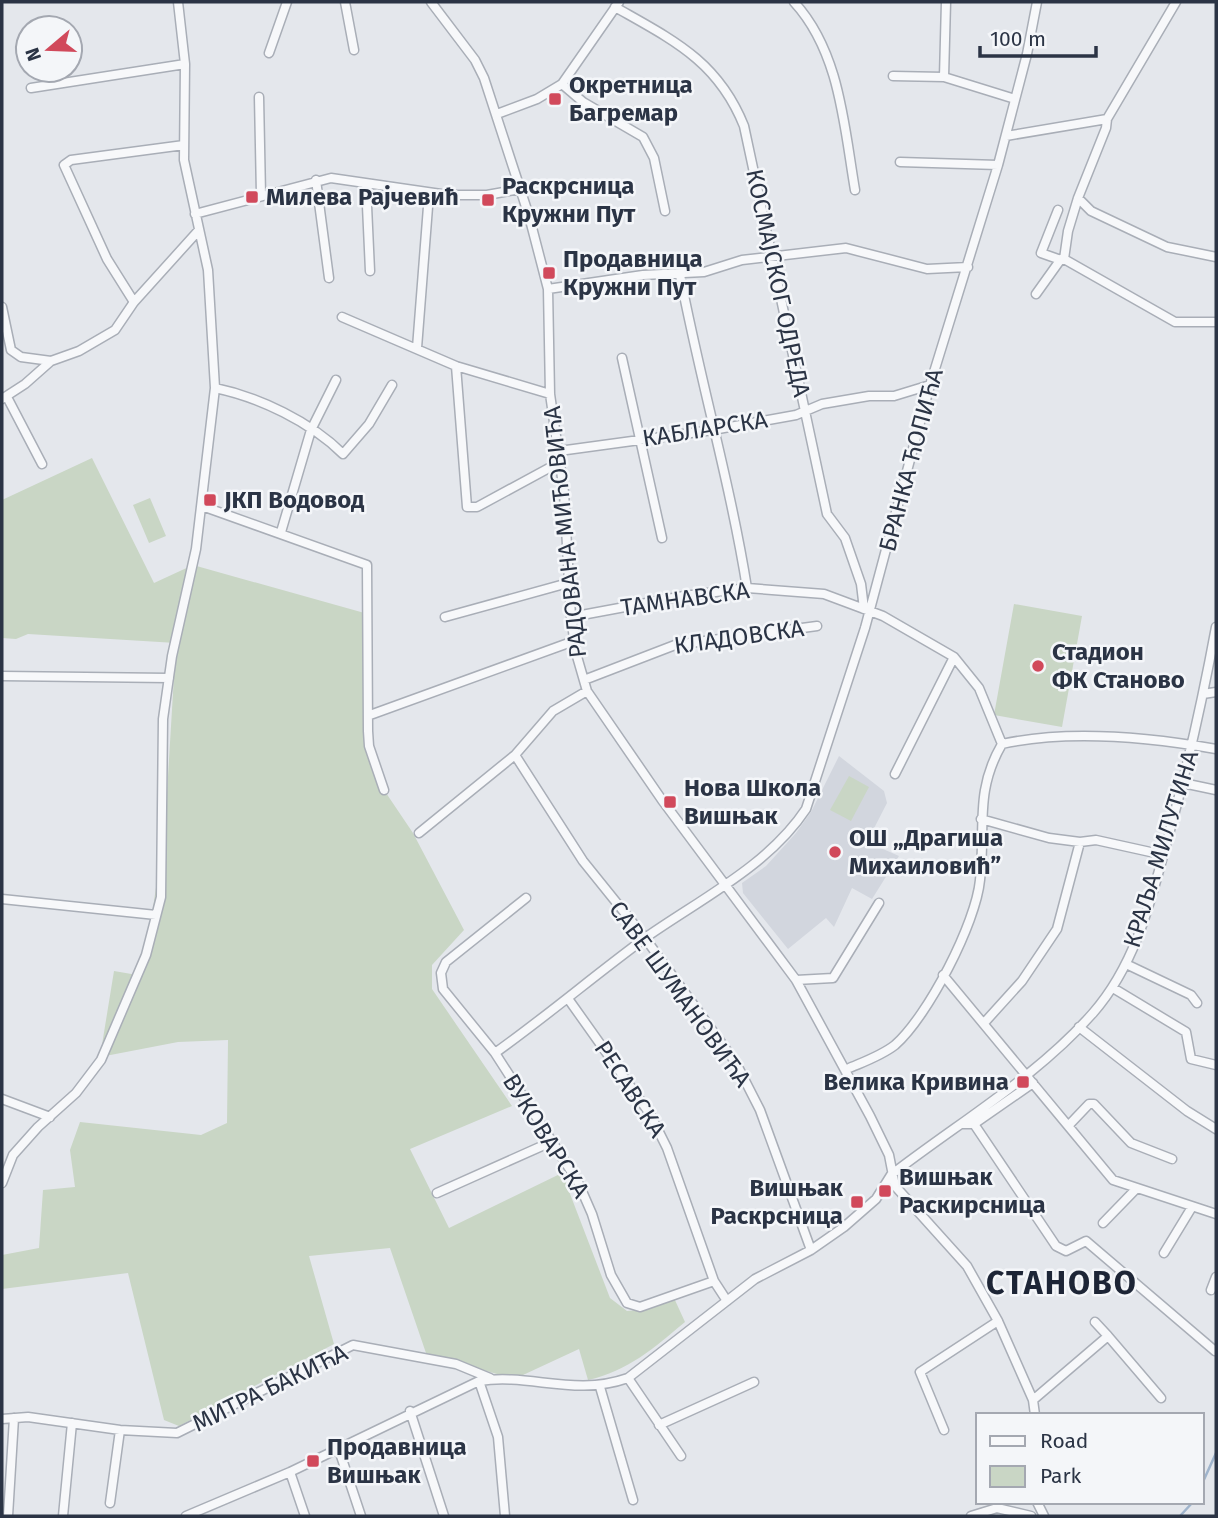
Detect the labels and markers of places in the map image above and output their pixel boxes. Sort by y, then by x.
place label: Окретница Багремар [569,71,693,127]
marker: Окретница Багремар [547,91,563,107]
place label: Раскрсница Кружни Пут [502,172,636,228]
place label: Милева Рајчевић [266,183,459,211]
marker: Милева Рајчевић [244,189,260,205]
marker: Раскрсница Кружни Пут [480,192,496,208]
place label: Продавница Кружни Пут [563,245,703,301]
marker: Продавница Кружни Пут [541,265,557,281]
place label: ЈКП Водовод [223,486,365,514]
marker: ЈКП Водовод [202,492,218,508]
place label: Стадион ФК Станово [1052,638,1185,694]
marker: Стадион ФК Станово [1030,658,1046,674]
place label: Нова Школа Вишњак [684,774,821,830]
marker: Нова Школа Вишњак [662,794,678,810]
place label: ОШ „Драгиша Михаиловић” [849,824,1003,880]
marker: ОШ „Драгиша Михаиловић” [827,844,843,860]
place label: Велика Кривина [823,1068,1009,1096]
marker: Велика Кривина [1015,1074,1031,1090]
place label: Вишњак Раскирсница [899,1163,1046,1219]
place label: Вишњак Раскрсница [711,1174,844,1230]
marker: Вишњак Раскирсница [877,1183,893,1199]
marker: Вишњак Раскрсница [849,1194,865,1210]
place label: Продавница Вишњак [327,1433,467,1489]
marker: Продавница Вишњак [305,1453,321,1469]

